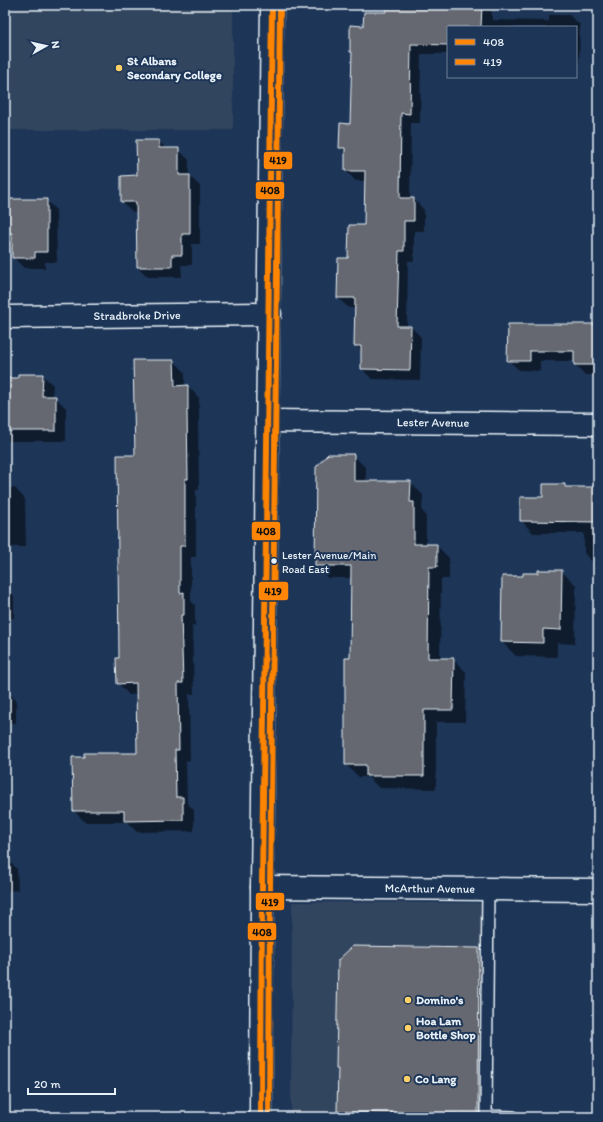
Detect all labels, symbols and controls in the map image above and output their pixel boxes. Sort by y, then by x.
north arrow [26,26,66,66]
legend [447,26,577,78]
text: 408 [483,35,505,49]
text: N [48,40,62,49]
place label: St Albans Secondary College [127,54,222,83]
text: 419 [483,55,502,69]
marker: St Albans Secondary College [114,63,124,73]
line badge: 419 [263,151,293,170]
text: 419 [269,154,287,167]
line badge: 408 [255,181,285,200]
text: 408 [260,184,280,197]
street label: Stradbroke Drive [93,308,181,323]
street label: Lester Avenue [397,415,470,430]
line badge: 408 [251,521,281,541]
text: 408 [256,525,276,538]
place label: Lester Avenue/Main Road East [282,549,377,576]
marker: Lester Avenue/Main Road East [269,556,279,566]
line badge: 419 [258,581,289,601]
text: 419 [264,585,282,598]
street label: McArthur Avenue [385,881,475,896]
line badge: 419 [255,892,285,911]
text: 419 [261,896,279,909]
line badge: 408 [247,922,277,941]
text: 408 [252,926,272,939]
place label: Domino's [416,993,464,1007]
marker: Domino's [403,995,413,1005]
place label: Hoa Lam Bottle Shop [416,1014,476,1043]
marker: Hoa Lam Bottle Shop [403,1023,413,1033]
scale bar [28,1070,115,1096]
place label: Co Lang [415,1072,457,1087]
marker: Co Lang [402,1074,412,1084]
text: 20 m [34,1077,61,1091]

